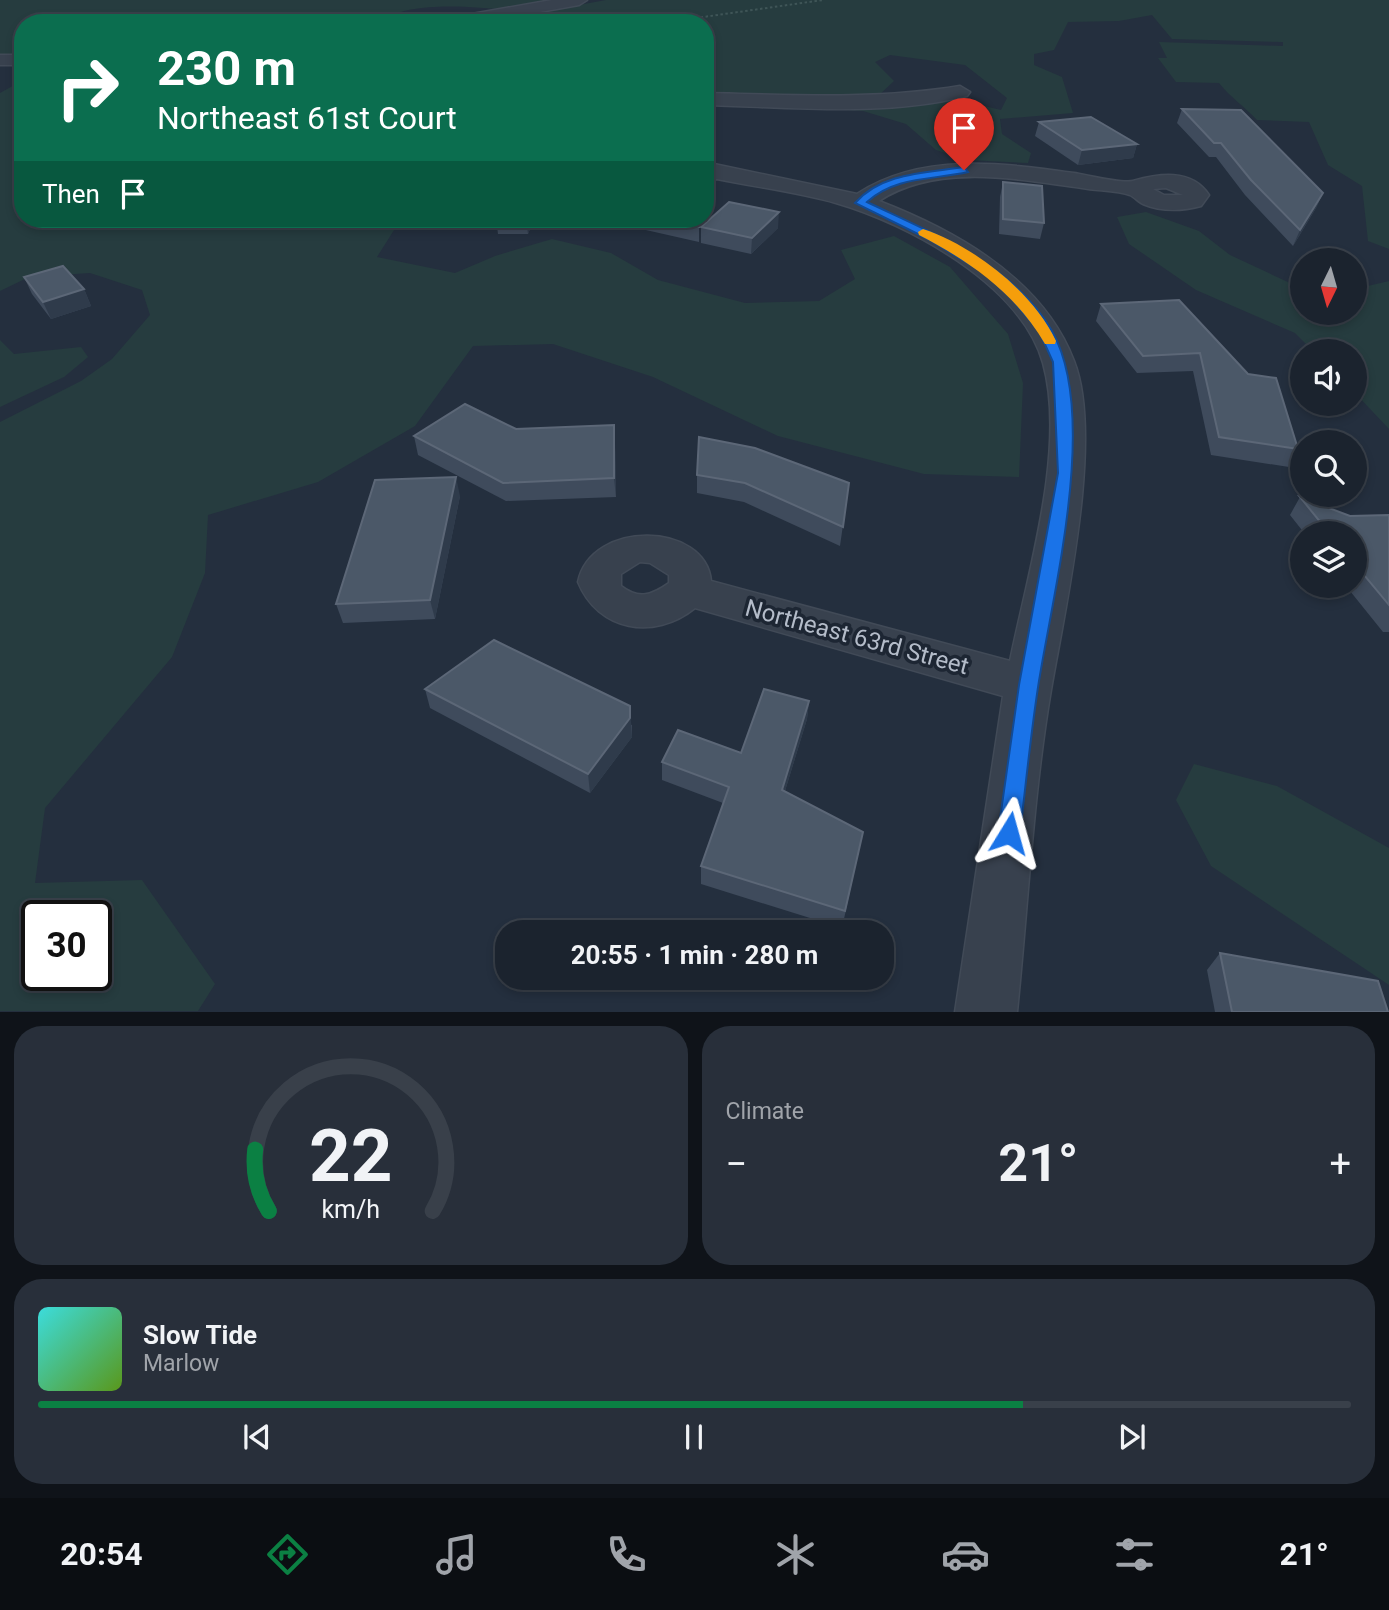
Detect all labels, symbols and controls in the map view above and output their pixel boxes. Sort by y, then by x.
text: 230 m [157,40,296,97]
icon: right [42,42,133,133]
pin [934,98,994,170]
text: Northeast 61st Court [157,99,457,137]
icon: arrive [945,109,983,147]
icon: arrive [114,175,152,213]
text: Then [42,179,100,209]
north arrow [1290,248,1367,326]
map controls [1290,248,1367,598]
button: sound [1290,339,1367,416]
button: search [1290,430,1367,507]
button: layers [1290,521,1367,598]
street label: Northeast 63rd Street [742,594,972,680]
position arrow [972,796,1046,870]
speed limit sign: 30 [21,900,112,991]
text: 20:55 · 1 min · 280 m [571,940,818,970]
text: Climate [726,1098,804,1125]
text: 22 [309,1114,393,1200]
text: 21° [998,1133,1078,1194]
text: − [726,1142,747,1186]
text: + [1329,1142,1351,1186]
text: km/h [321,1195,380,1224]
text: Slow Tide [143,1320,257,1350]
text: Marlow [143,1350,219,1377]
icon: previous [238,1418,276,1456]
icon: pause [675,1418,713,1456]
icon: next [1113,1418,1151,1456]
icon: directions [263,1530,312,1579]
icon: music [432,1530,481,1579]
icon: phone [602,1530,651,1579]
icon: climate [771,1530,820,1579]
icon: car [941,1530,990,1579]
icon: filters [1110,1530,1159,1579]
text: 20:54 [60,1535,143,1573]
text: 21° [1280,1535,1329,1573]

